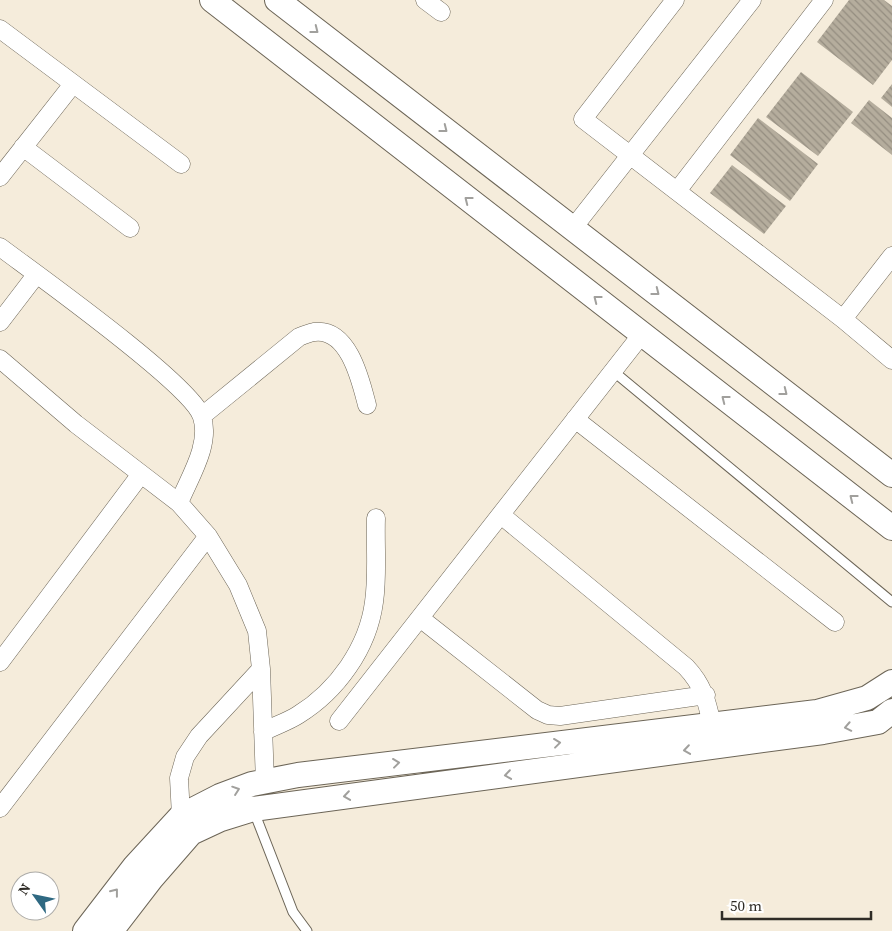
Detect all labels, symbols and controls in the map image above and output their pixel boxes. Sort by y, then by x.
one-way arrow [309,24,318,32]
one-way arrow [438,123,448,132]
one-way arrow [465,197,474,205]
one-way arrow [650,287,659,295]
one-way arrow [594,297,603,305]
one-way arrow [778,386,787,394]
one-way arrow [722,396,731,404]
one-way arrow [850,495,859,504]
one-way arrow [843,722,852,732]
one-way arrow [554,738,562,749]
one-way arrow [682,745,691,755]
one-way arrow [392,758,400,769]
one-way arrow [504,769,513,779]
one-way arrow [231,786,240,796]
one-way arrow [343,790,351,801]
north arrow [10,871,60,921]
text: N [13,879,35,899]
scale bar [722,888,871,920]
one-way arrow [109,889,117,898]
text: 50 m [730,895,762,916]

